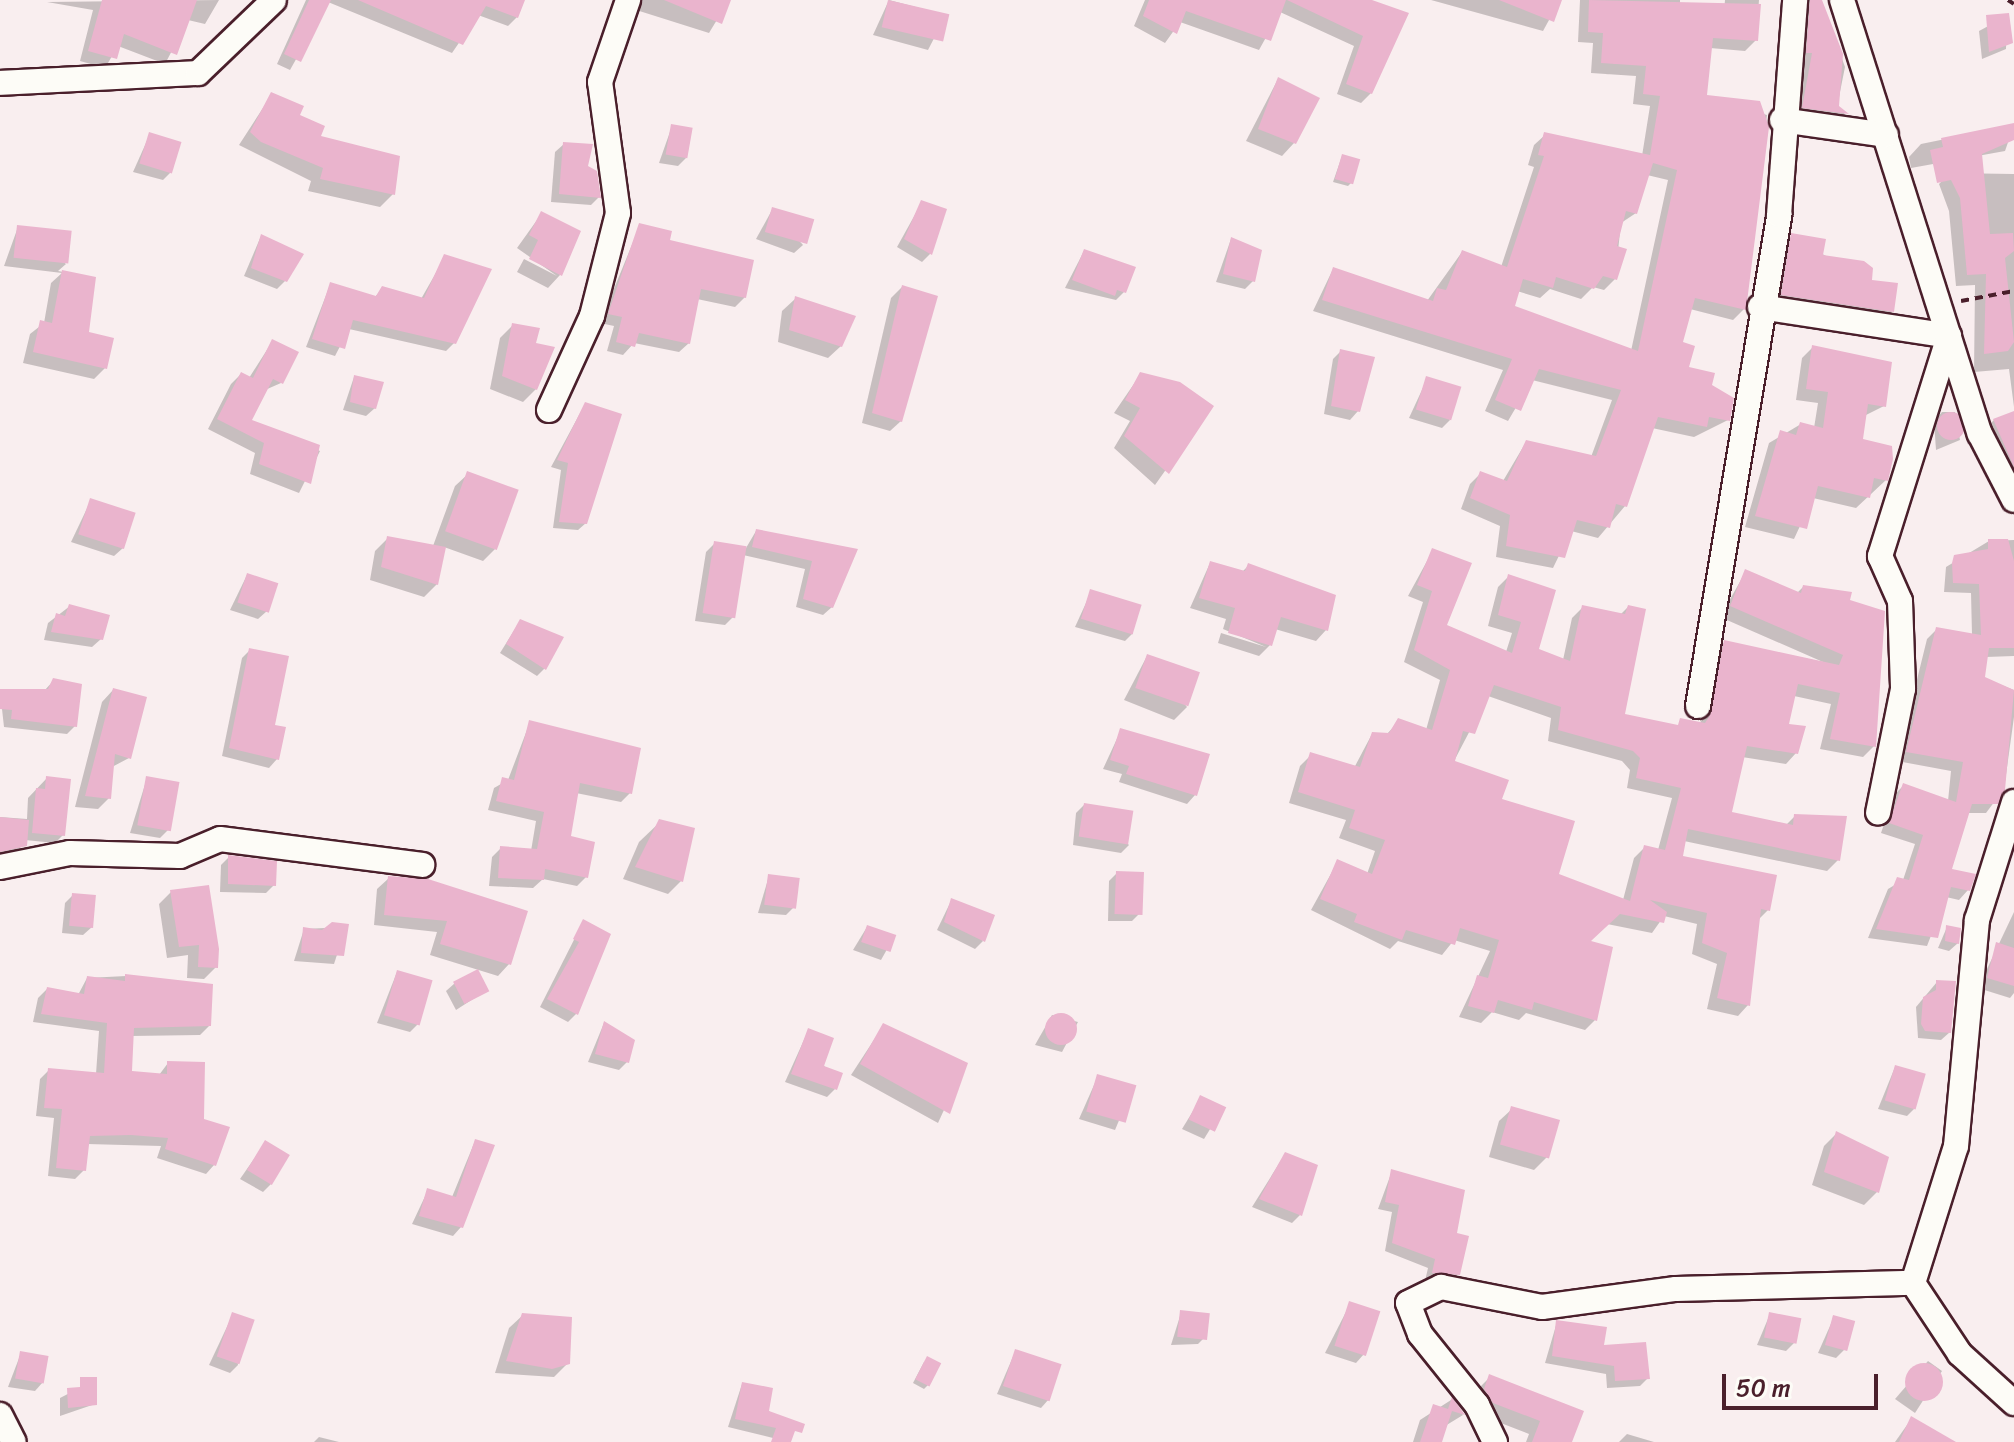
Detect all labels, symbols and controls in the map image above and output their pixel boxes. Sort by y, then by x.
scale bar [1726,1358,1882,1408]
text: 50 m [1736,1367,1791,1409]

